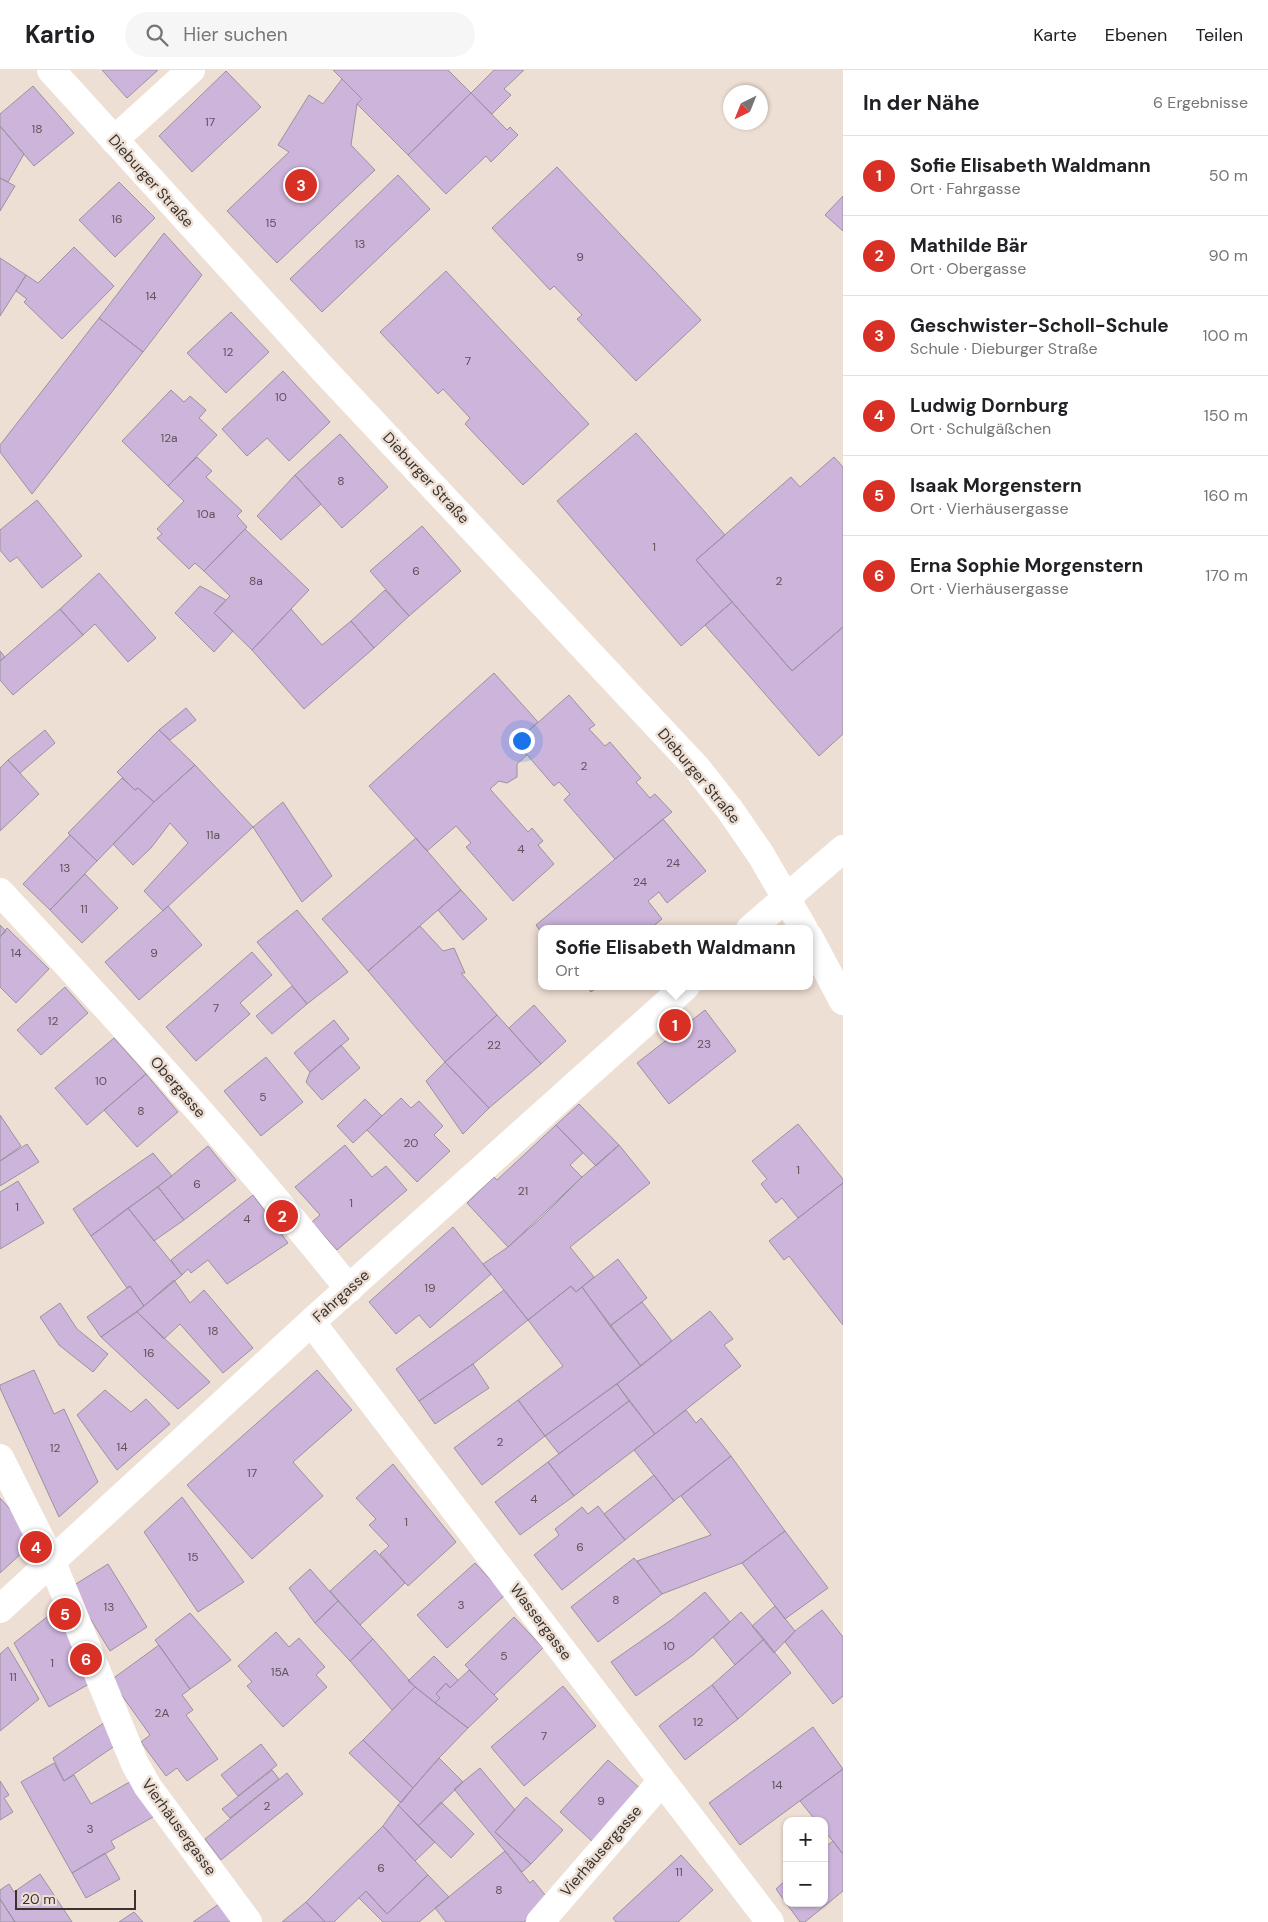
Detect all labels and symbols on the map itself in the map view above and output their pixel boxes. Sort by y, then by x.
north arrow [723,85,768,130]
house number: 17 [205,114,215,130]
house number: 18 [31,121,43,137]
street label: Dieburger Straße [104,130,198,232]
pin: 3 [285,166,317,204]
house number: 16 [111,211,123,227]
house number: 15 [265,215,277,231]
house number: 13 [355,236,365,252]
house number: 9 [576,249,584,265]
house number: 14 [145,288,157,304]
house number: 12 [223,344,233,360]
house number: 7 [465,353,471,369]
house number: 10 [275,389,287,405]
street label: Dieburger Straße [378,428,474,528]
house number: 12a [160,430,178,446]
house number: 8 [337,473,345,489]
house number: 10a [197,506,215,522]
house number: 1 [652,539,656,555]
house number: 6 [412,563,420,579]
house number: 8a [249,573,263,589]
house number: 2 [776,573,783,589]
street label: Dieburger Straße [653,724,745,828]
your location [509,728,535,754]
house number: 2 [581,758,588,774]
house number: 11a [206,827,220,843]
house number: 4 [517,841,525,857]
house number: 24 [666,855,680,871]
house number: 13 [60,860,70,876]
house number: 24 [633,874,647,890]
house number: 11 [80,901,88,917]
house number: 14 [10,945,22,961]
house number: 9 [150,945,158,961]
house number: 7 [213,1000,219,1016]
pin: 1 [659,1006,691,1044]
house number: 12 [48,1013,58,1029]
house number: 23 [697,1036,711,1052]
house number: 22 [487,1037,501,1053]
street label: Obergasse [146,1052,210,1122]
house number: 10 [95,1073,107,1089]
house number: 5 [259,1089,267,1105]
house number: 8 [137,1103,145,1119]
house number: 20 [403,1135,419,1151]
house number: 1 [796,1162,800,1178]
house number: 6 [193,1176,201,1192]
house number: 21 [518,1183,528,1199]
house number: 1 [349,1195,353,1211]
pin: 2 [266,1197,298,1235]
house number: 1 [15,1199,19,1215]
house number: 4 [243,1211,251,1227]
street label: Fahrgasse [308,1265,374,1327]
house number: 19 [424,1280,436,1296]
house number: 18 [207,1323,219,1339]
house number: 16 [143,1345,155,1361]
house number: 2 [497,1434,504,1450]
house number: 14 [116,1439,128,1455]
house number: 12 [50,1440,60,1456]
house number: 17 [247,1465,257,1481]
house number: 4 [530,1491,538,1507]
house number: 1 [404,1514,408,1530]
pin: 4 [20,1528,52,1566]
house number: 6 [576,1539,584,1555]
house number: 15 [187,1549,199,1565]
street label: Wassergasse [506,1580,576,1664]
house number: 8 [612,1592,620,1608]
pin: 5 [49,1595,81,1633]
house number: 3 [457,1597,465,1613]
house number: 13 [104,1599,114,1615]
house number: 10 [663,1638,675,1654]
pin: 6 [70,1640,102,1678]
house number: 5 [500,1648,508,1664]
house number: 1 [50,1655,54,1671]
house number: 15A [271,1664,289,1680]
house number: 11 [9,1669,17,1685]
house number: 2A [155,1705,169,1721]
house number: 12 [693,1714,703,1730]
house number: 7 [541,1728,547,1744]
street label: Vierhäusergasse [137,1775,221,1879]
house number: 14 [771,1777,783,1793]
house number: 9 [597,1793,605,1809]
house number: 2 [264,1798,271,1814]
street label: Vierhäusergasse [556,1801,646,1901]
house number: 3 [86,1821,94,1837]
house number: 6 [377,1860,385,1876]
house number: 11 [675,1864,683,1880]
house number: 8 [495,1882,503,1898]
scale bar [15,1887,136,1910]

